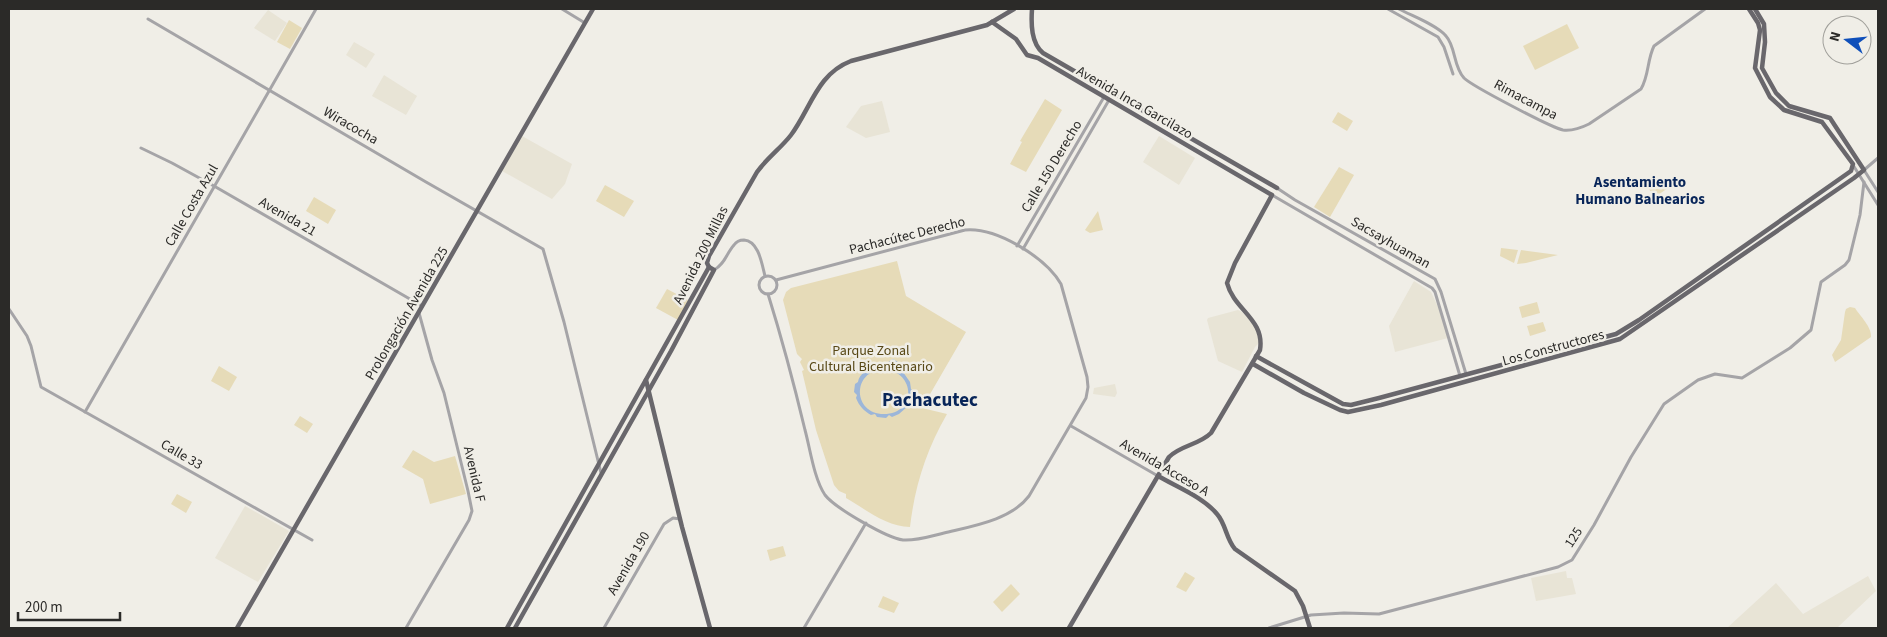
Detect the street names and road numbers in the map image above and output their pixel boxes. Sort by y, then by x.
street label: Avenida Inca Garcilazo [1073,61,1196,144]
street label: Rimacampa [1490,75,1561,125]
street label: Wiracocha [319,102,382,150]
street label: Calle 150 Derecho [1016,117,1087,216]
street label: Calle Costa Azul [160,160,224,250]
street label: Avenida 21 [255,192,320,241]
street label: Avenida 200 Millas [668,203,733,308]
street label: Pachacútec Derecho [847,212,967,260]
street label: Sacsayhuaman [1347,212,1434,274]
street label: Prolongación Avenida 225 [360,243,453,384]
street label: Los Constructores [1500,325,1607,371]
street label: Avenida Acceso A [1116,434,1213,502]
street label: Calle 33 [157,435,206,475]
street label: Avenida F [458,444,490,504]
street label: 125 [1560,523,1588,552]
street label: Avenida 190 [603,528,655,599]

